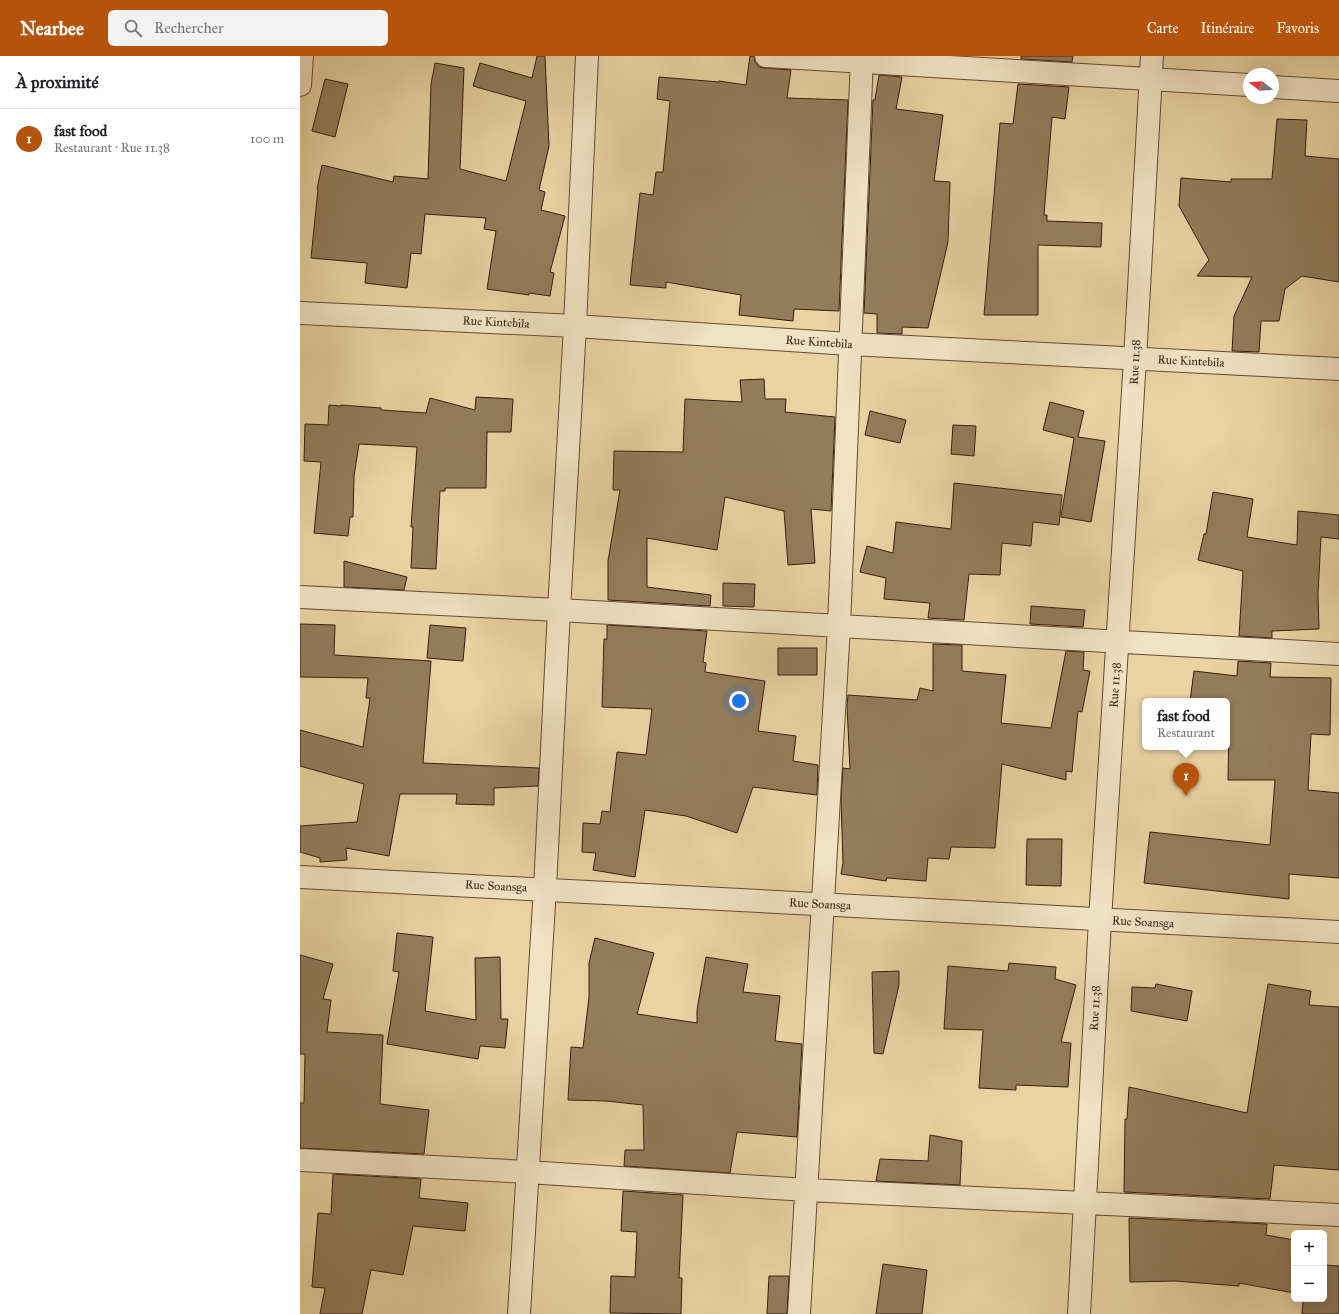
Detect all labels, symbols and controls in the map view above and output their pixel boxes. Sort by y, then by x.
search box [108,10,388,46]
text: Nearbee [20,17,84,40]
icon: search [122,17,144,39]
text: Rechercher [154,19,224,37]
text: Carte [1147,20,1179,37]
text: Itinéraire [1201,20,1254,37]
text: Favoris [1276,20,1319,37]
north arrow [1243,68,1279,104]
text: À proximité [16,72,99,93]
text: fast food [54,122,107,140]
text: 1 [26,131,32,147]
text: 100 m [250,131,284,147]
text: Restaurant · Rue 11.38 [54,140,170,156]
street label: Rue Kintebila [462,313,531,331]
street label: Rue Kintebila [785,333,854,351]
street label: Rue 11.38 [1127,339,1143,385]
street label: Rue Kintebila [1157,352,1226,370]
street label: Rue 11.38 [1106,662,1124,708]
your location [729,691,749,711]
popup [1142,698,1230,750]
text: fast food [1157,707,1210,725]
text: Restaurant [1157,725,1215,741]
pin: 1 [1173,763,1199,796]
street label: Rue Soansga [465,877,528,896]
street label: Rue Soansga [789,895,852,914]
street label: Rue Soansga [1112,913,1175,932]
street label: Rue 11.38 [1087,985,1103,1031]
map controls [1291,1230,1327,1302]
button: + [1291,1230,1327,1266]
button: − [1291,1266,1327,1302]

